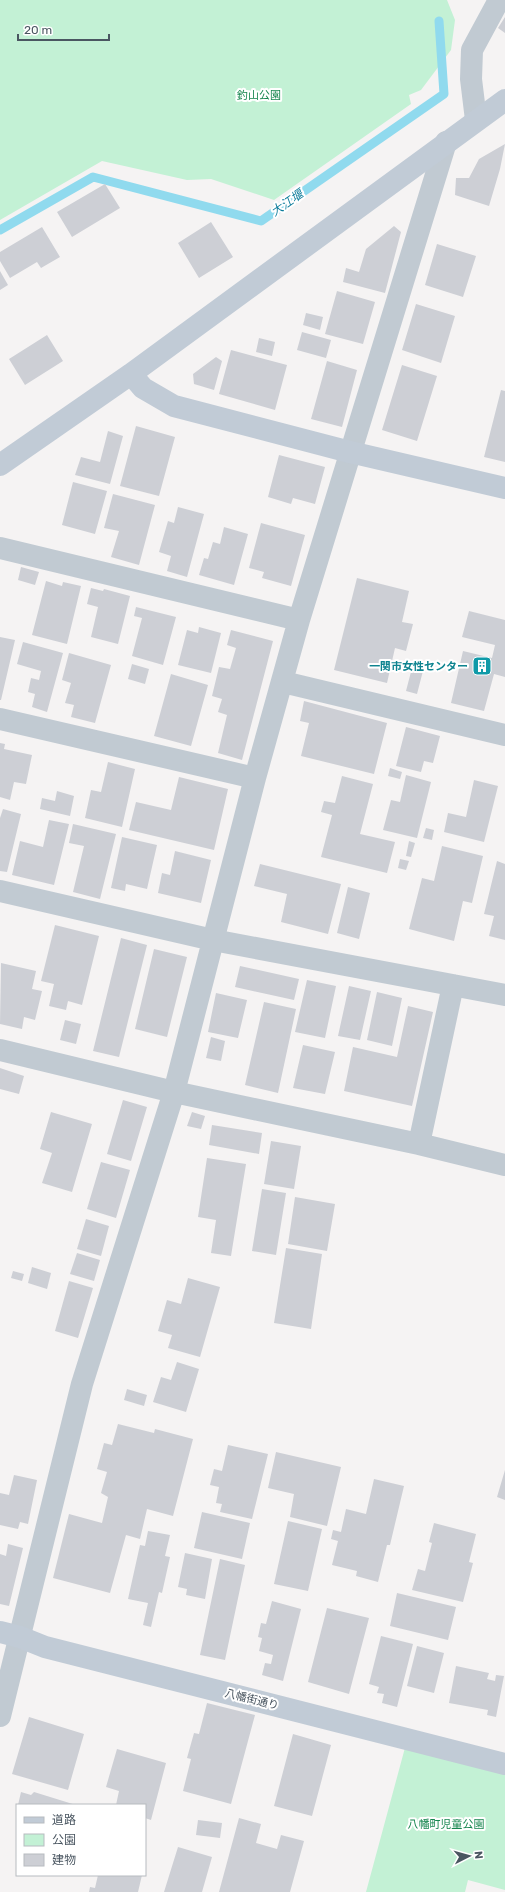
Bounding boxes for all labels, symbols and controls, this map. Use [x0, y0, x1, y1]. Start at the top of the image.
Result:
scale bar [18, 16, 109, 42]
text: 20 m [24, 23, 52, 37]
park label: 釣山公園 [237, 89, 281, 102]
water label: 大江堰 [268, 186, 307, 219]
building icon: 一関市女性センター [471, 655, 493, 677]
place label: 一関市女性センター [369, 660, 468, 673]
street label: 八幡街通り [224, 1687, 280, 1712]
legend [16, 1804, 146, 1876]
text: 道路 [52, 1813, 76, 1827]
park label: 八幡町児童公園 [408, 1818, 485, 1831]
text: 公園 [52, 1833, 76, 1847]
north arrow [449, 1836, 489, 1876]
text: N [472, 1850, 485, 1860]
text: 建物 [52, 1853, 76, 1867]

